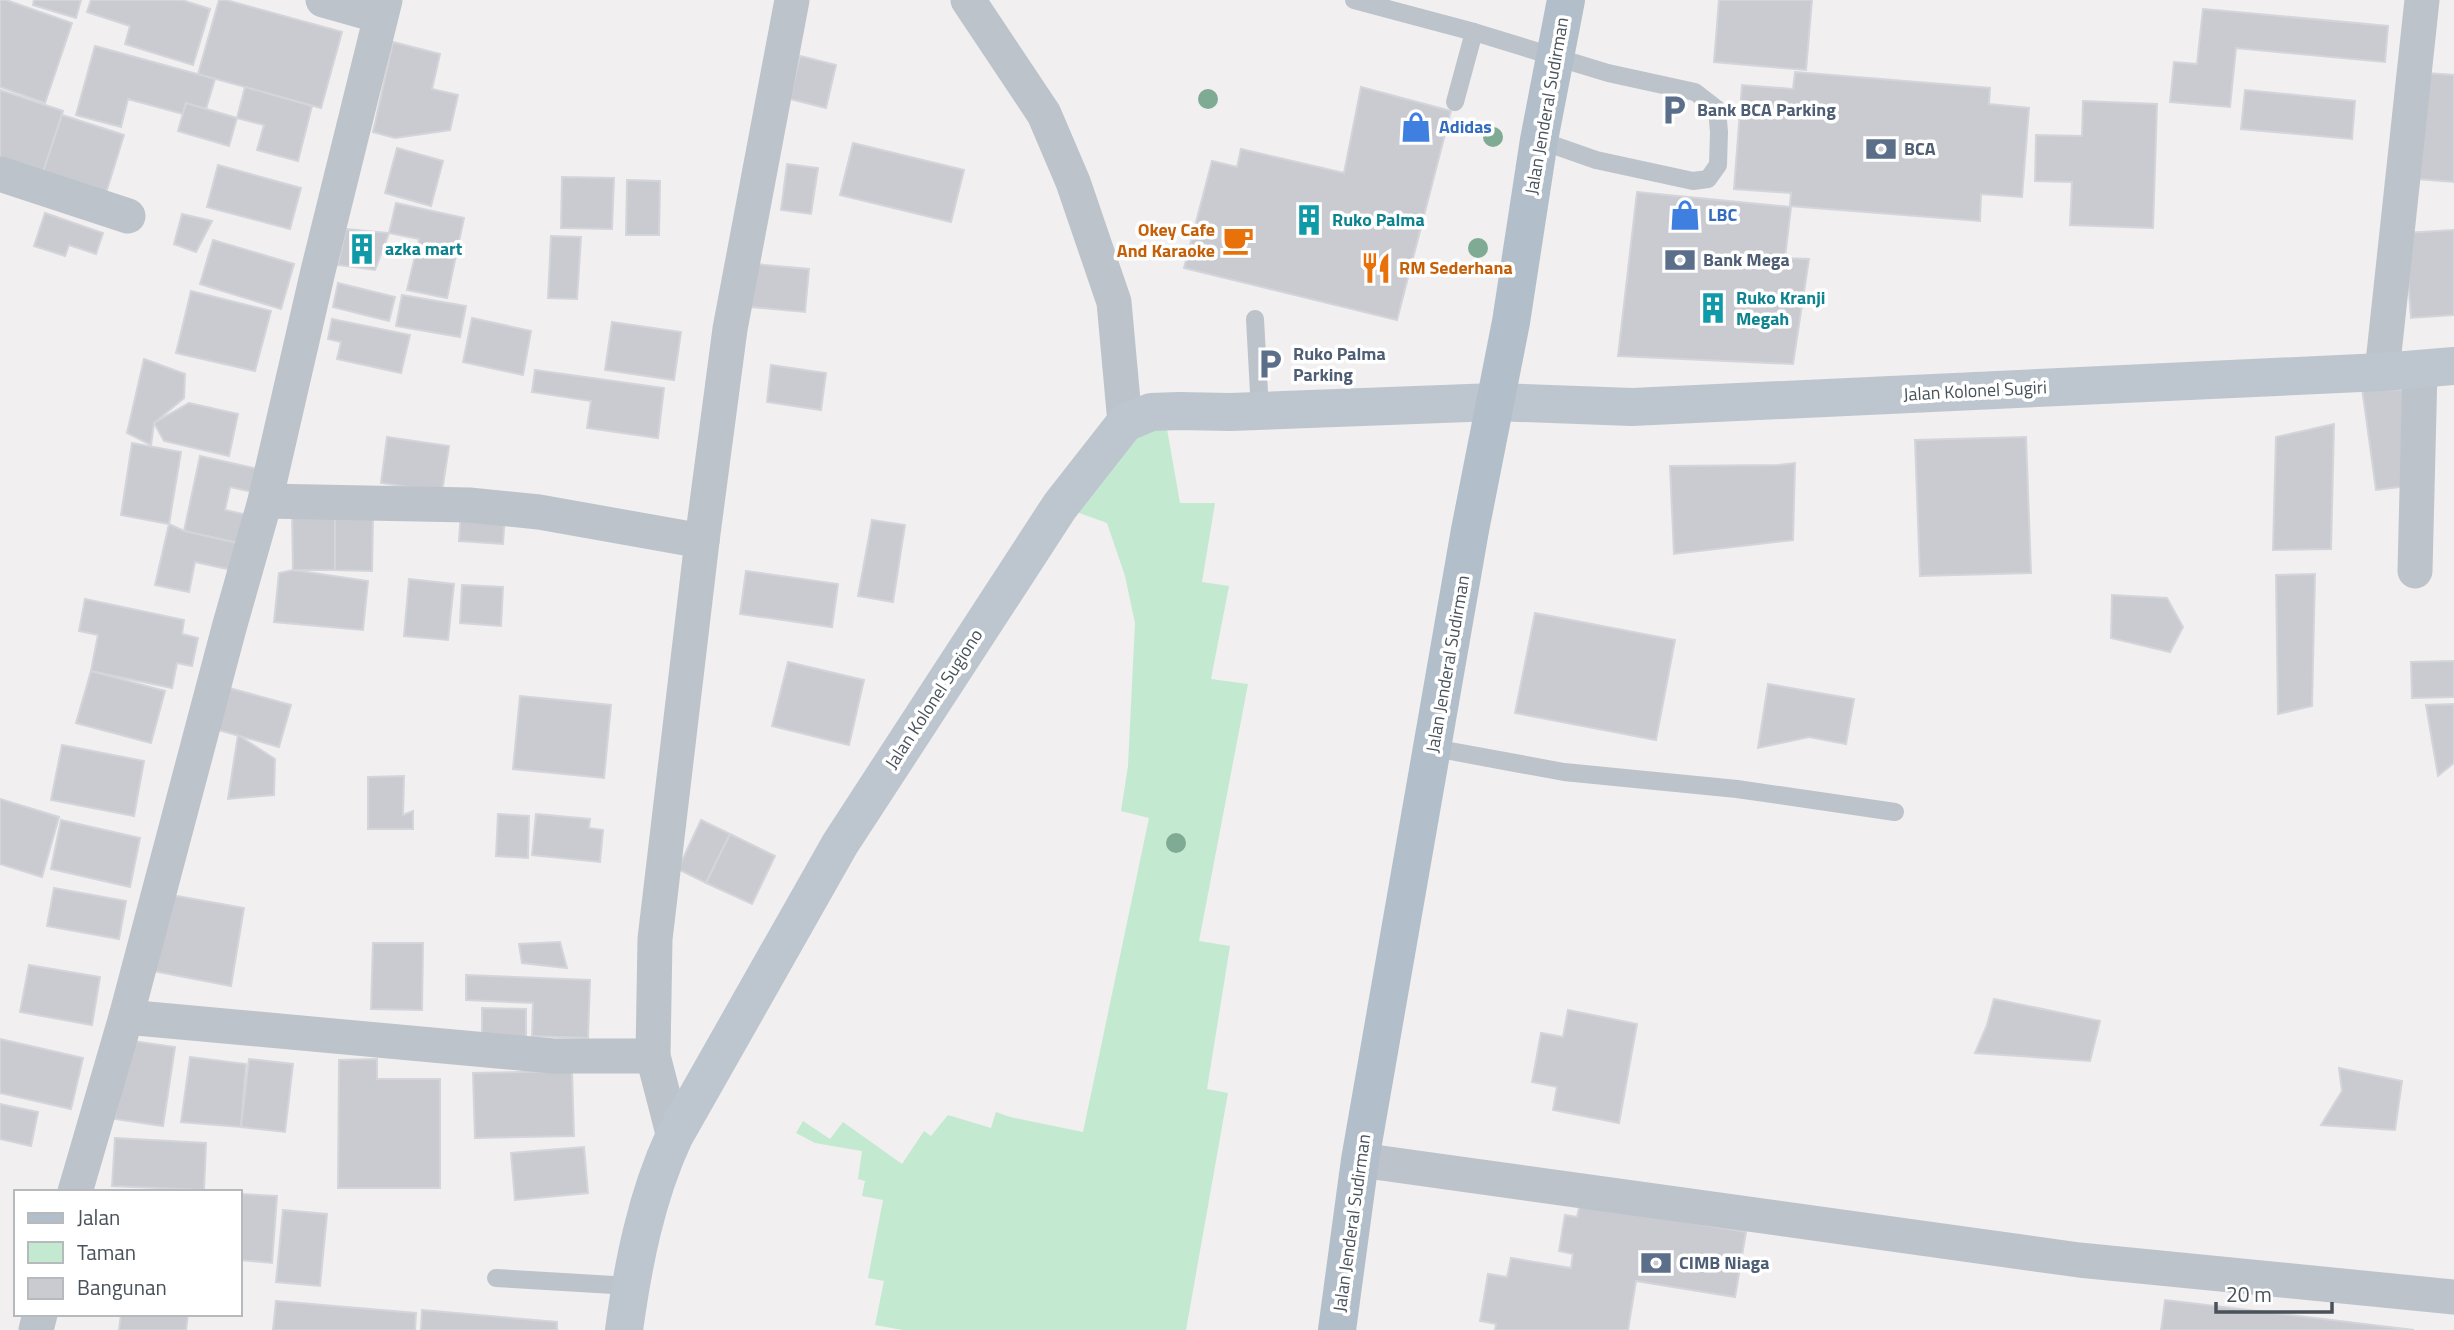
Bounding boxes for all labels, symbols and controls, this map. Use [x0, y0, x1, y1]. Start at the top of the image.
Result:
street label: Jalan Jenderal Sudirman [1518, 15, 1575, 197]
parking icon: Bank BCA Parking [1657, 93, 1691, 127]
place label: Bank BCA Parking [1697, 96, 1836, 123]
shop icon: Adidas [1399, 110, 1433, 144]
place label: Adidas [1439, 113, 1492, 140]
bank icon: BCA [1864, 132, 1898, 166]
place label: BCA [1904, 135, 1936, 162]
shop icon: LBC [1668, 198, 1702, 232]
place label: LBC [1708, 201, 1737, 228]
building icon: Ruko Palma [1292, 203, 1326, 237]
place label: Ruko Palma [1332, 206, 1425, 233]
place label: Okey Cafe And Karaoke [1117, 216, 1215, 264]
cafe icon: Okey Cafe And Karaoke [1221, 223, 1255, 257]
building icon: azka mart [345, 232, 379, 266]
place label: azka mart [385, 235, 463, 262]
bank icon: Bank Mega [1663, 243, 1697, 277]
place label: Bank Mega [1703, 246, 1790, 273]
restaurant icon: RM Sederhana [1359, 251, 1393, 285]
place label: RM Sederhana [1399, 254, 1513, 281]
place label: Ruko Kranji Megah [1736, 284, 1825, 332]
building icon: Ruko Kranji Megah [1696, 291, 1730, 325]
place label: Ruko Palma Parking [1293, 340, 1386, 388]
parking icon: Ruko Palma Parking [1253, 347, 1287, 381]
street label: Jalan Kolonel Sugiri [1903, 373, 2047, 408]
street label: Jalan Jenderal Sudirman [1419, 573, 1476, 755]
street label: Jalan Kolonel Sugiono [878, 623, 989, 774]
street label: Jalan Jenderal Sudirman [1326, 1132, 1377, 1314]
legend [14, 1190, 242, 1316]
text: Jalan [77, 1201, 120, 1233]
text: Taman [77, 1236, 136, 1268]
bank icon: CIMB Niaga [1639, 1246, 1673, 1280]
place label: CIMB Niaga [1679, 1249, 1769, 1276]
scale bar [2216, 1270, 2332, 1314]
text: Bangunan [77, 1271, 167, 1303]
text: 20 m [2226, 1278, 2272, 1310]

